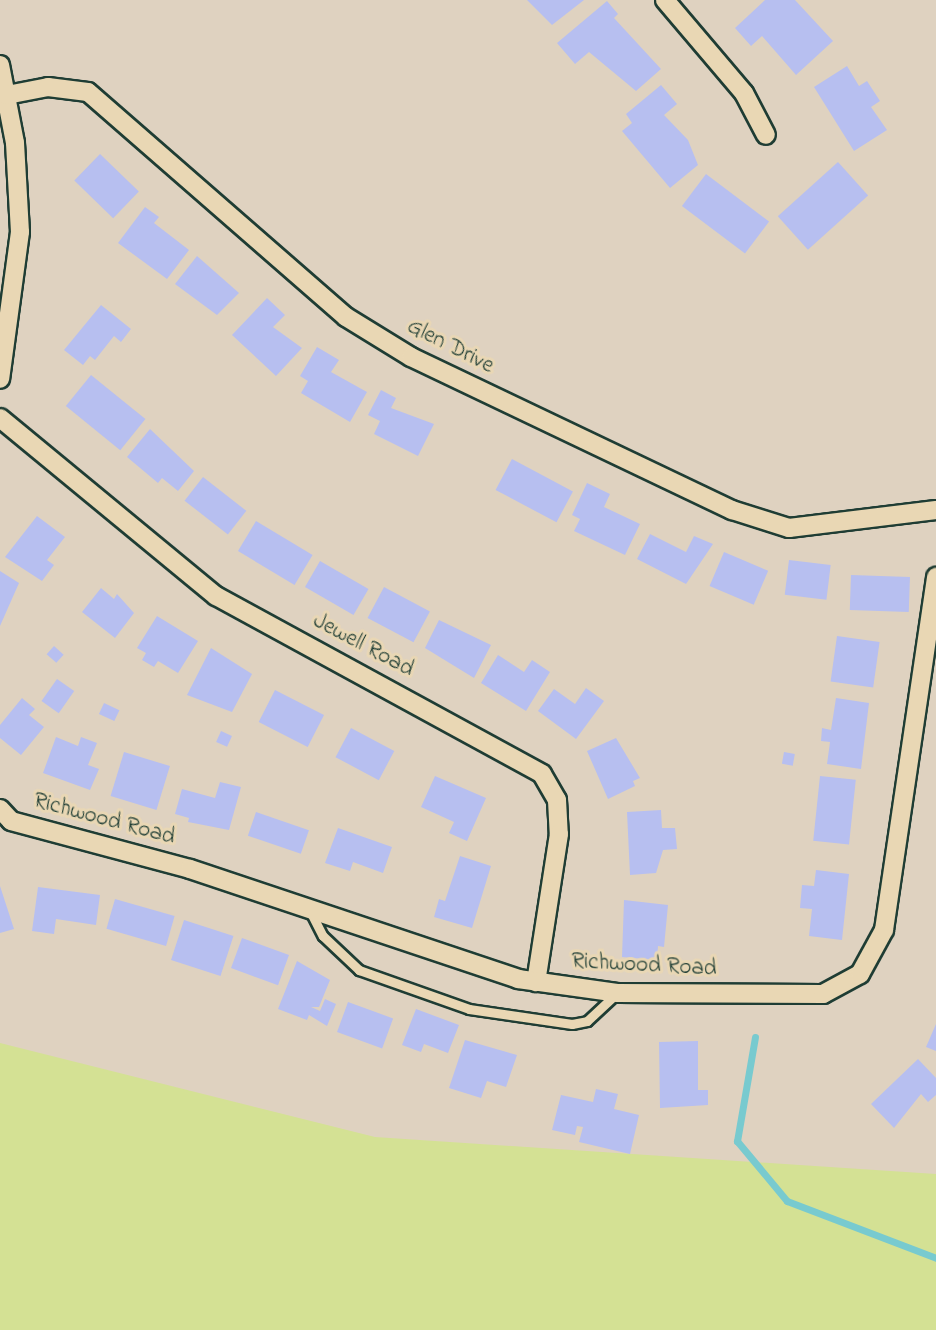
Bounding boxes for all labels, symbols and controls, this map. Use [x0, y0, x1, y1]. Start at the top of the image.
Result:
street label: Glen Drive [402, 313, 498, 381]
street label: Jewell Road [308, 608, 418, 684]
street label: Richwood Road [30, 788, 178, 852]
street label: Richwood Road [571, 948, 717, 984]

